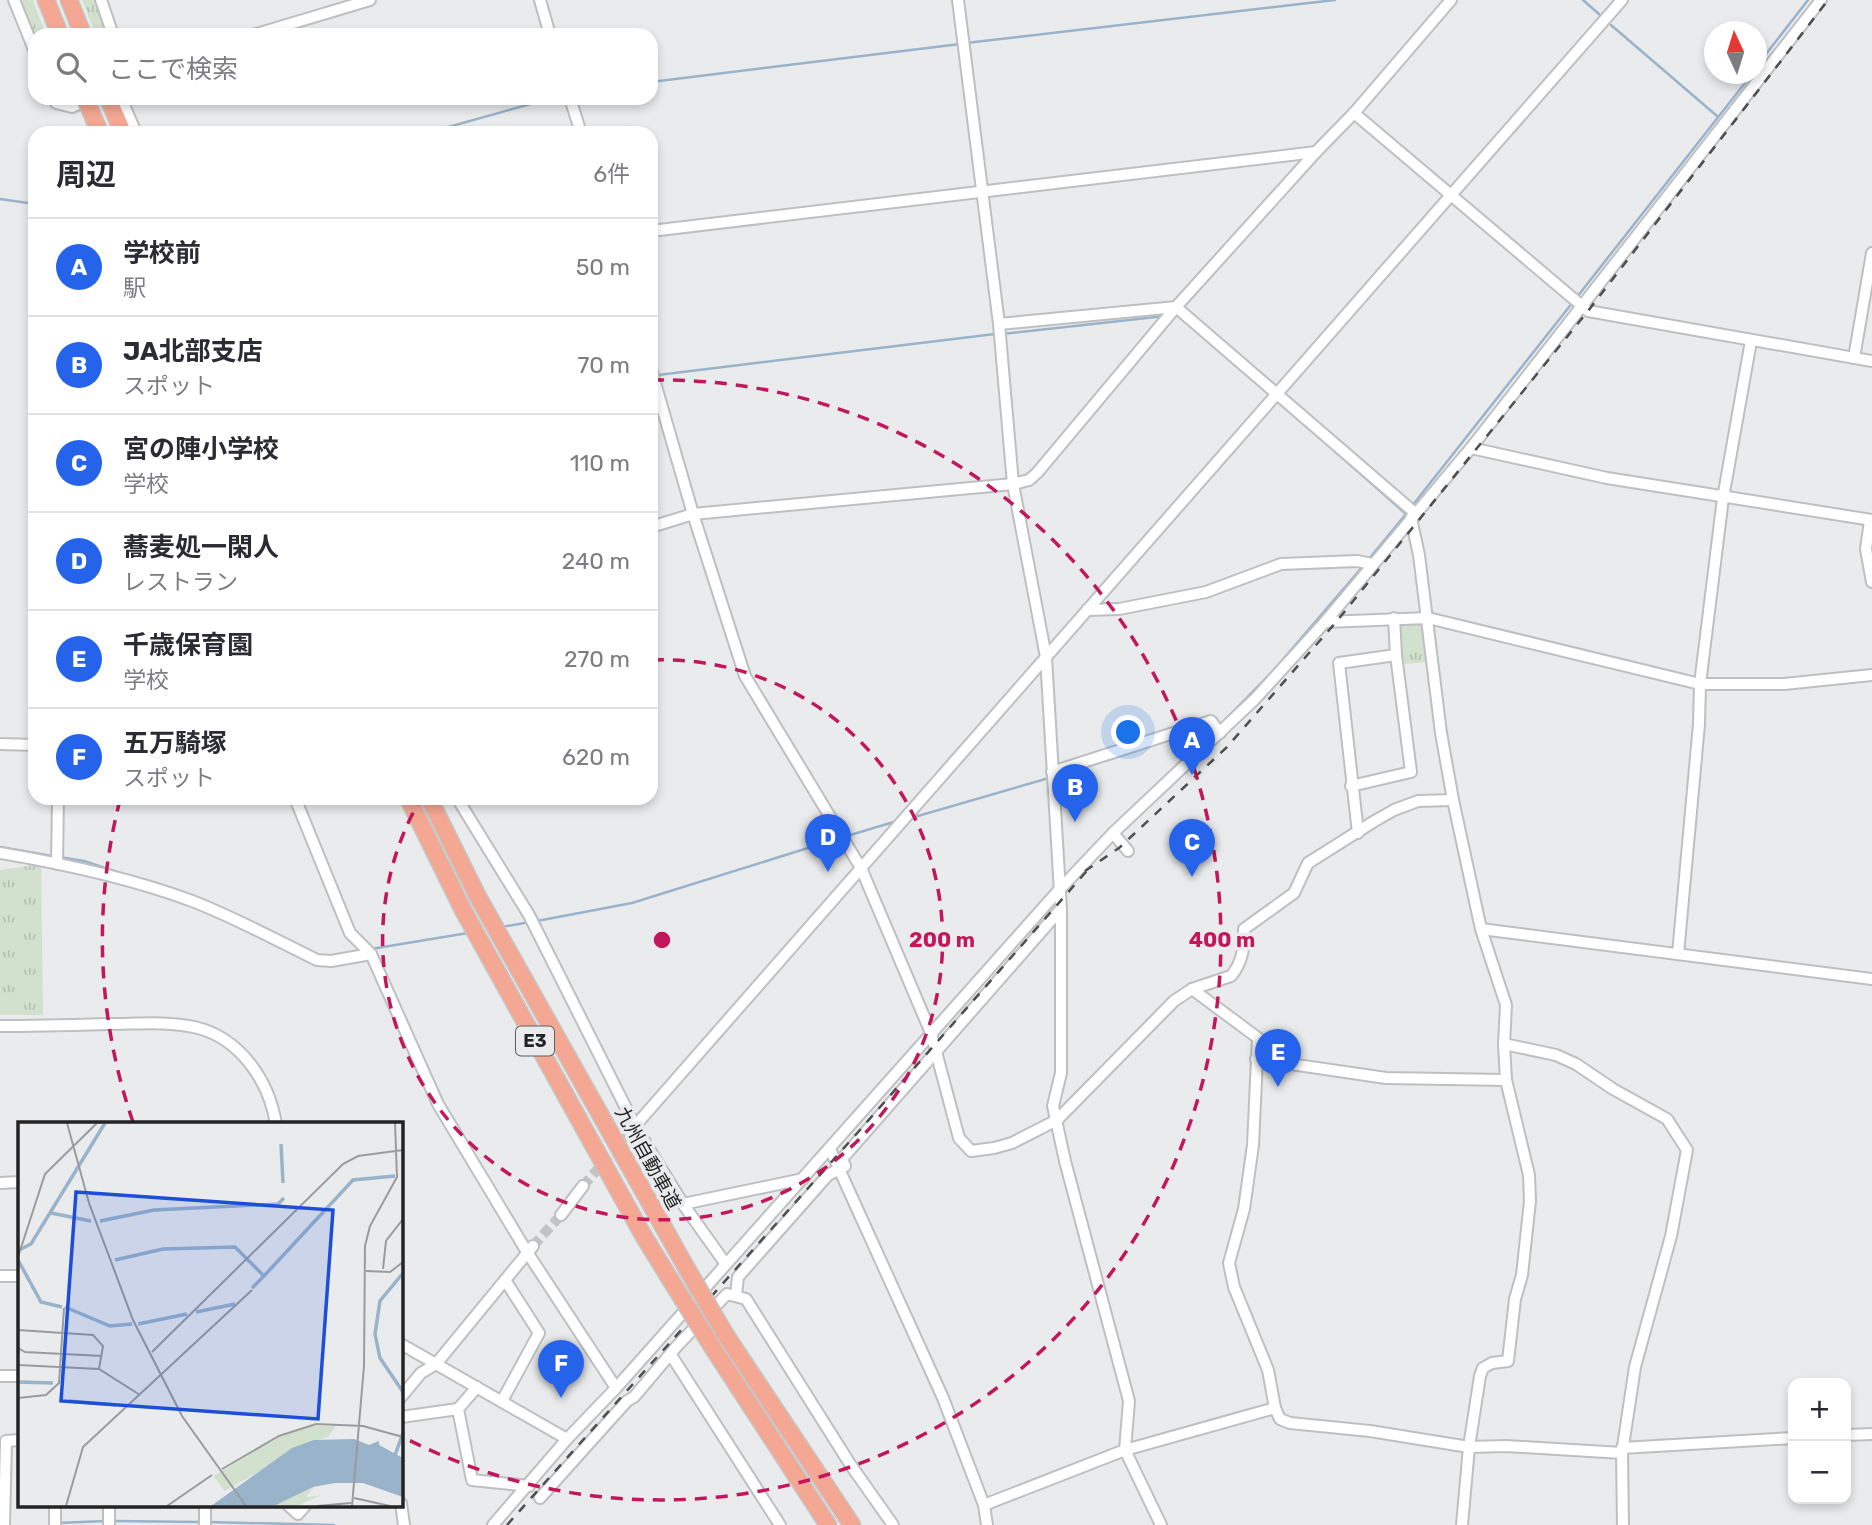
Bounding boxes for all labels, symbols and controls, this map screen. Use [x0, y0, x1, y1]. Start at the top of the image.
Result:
north arrow [1704, 21, 1767, 84]
search box [28, 28, 658, 105]
icon: search [52, 48, 90, 86]
text: ここで検索 [108, 54, 238, 85]
text: 周辺 [56, 157, 116, 193]
text: 6件 [593, 160, 630, 188]
text: 学校前 [123, 238, 201, 269]
text: A [71, 253, 87, 281]
text: 50 m [576, 253, 630, 281]
text: 駅 [123, 274, 146, 302]
text: JA北部支店 [123, 336, 263, 367]
text: B [71, 351, 87, 379]
text: 70 m [578, 351, 630, 379]
text: スポット [123, 372, 215, 400]
text: 宮の陣小学校 [123, 434, 279, 465]
text: C [71, 449, 87, 477]
text: 110 m [570, 449, 630, 477]
text: 学校 [123, 470, 169, 498]
text: 蕎麦処一閑人 [123, 532, 279, 563]
text: D [71, 547, 87, 575]
text: 240 m [562, 547, 630, 575]
text: レストラン [123, 568, 238, 596]
text: 千歳保育園 [123, 630, 253, 661]
text: E [72, 645, 86, 673]
text: 270 m [564, 645, 630, 673]
text: 学校 [123, 666, 169, 694]
your location [1111, 715, 1145, 749]
pin: A [1169, 717, 1215, 775]
text: 五万騎塚 [123, 728, 227, 759]
text: F [72, 743, 86, 771]
text: 620 m [562, 743, 630, 771]
text: スポット [123, 764, 215, 792]
pin: B [1052, 764, 1098, 822]
pin: D [805, 814, 851, 872]
pin: C [1169, 819, 1215, 877]
text: 200 m [909, 927, 975, 952]
text: 400 m [1189, 927, 1255, 952]
centre of rings [650, 928, 674, 952]
road number: E3 [516, 1026, 554, 1056]
pin: E [1255, 1029, 1301, 1087]
street label: 九州自動車道 [610, 1103, 686, 1213]
inset map [18, 1122, 402, 1508]
pin: F [538, 1340, 584, 1398]
map controls [1788, 1378, 1851, 1504]
button: + [1788, 1378, 1851, 1441]
button: − [1788, 1441, 1851, 1504]

